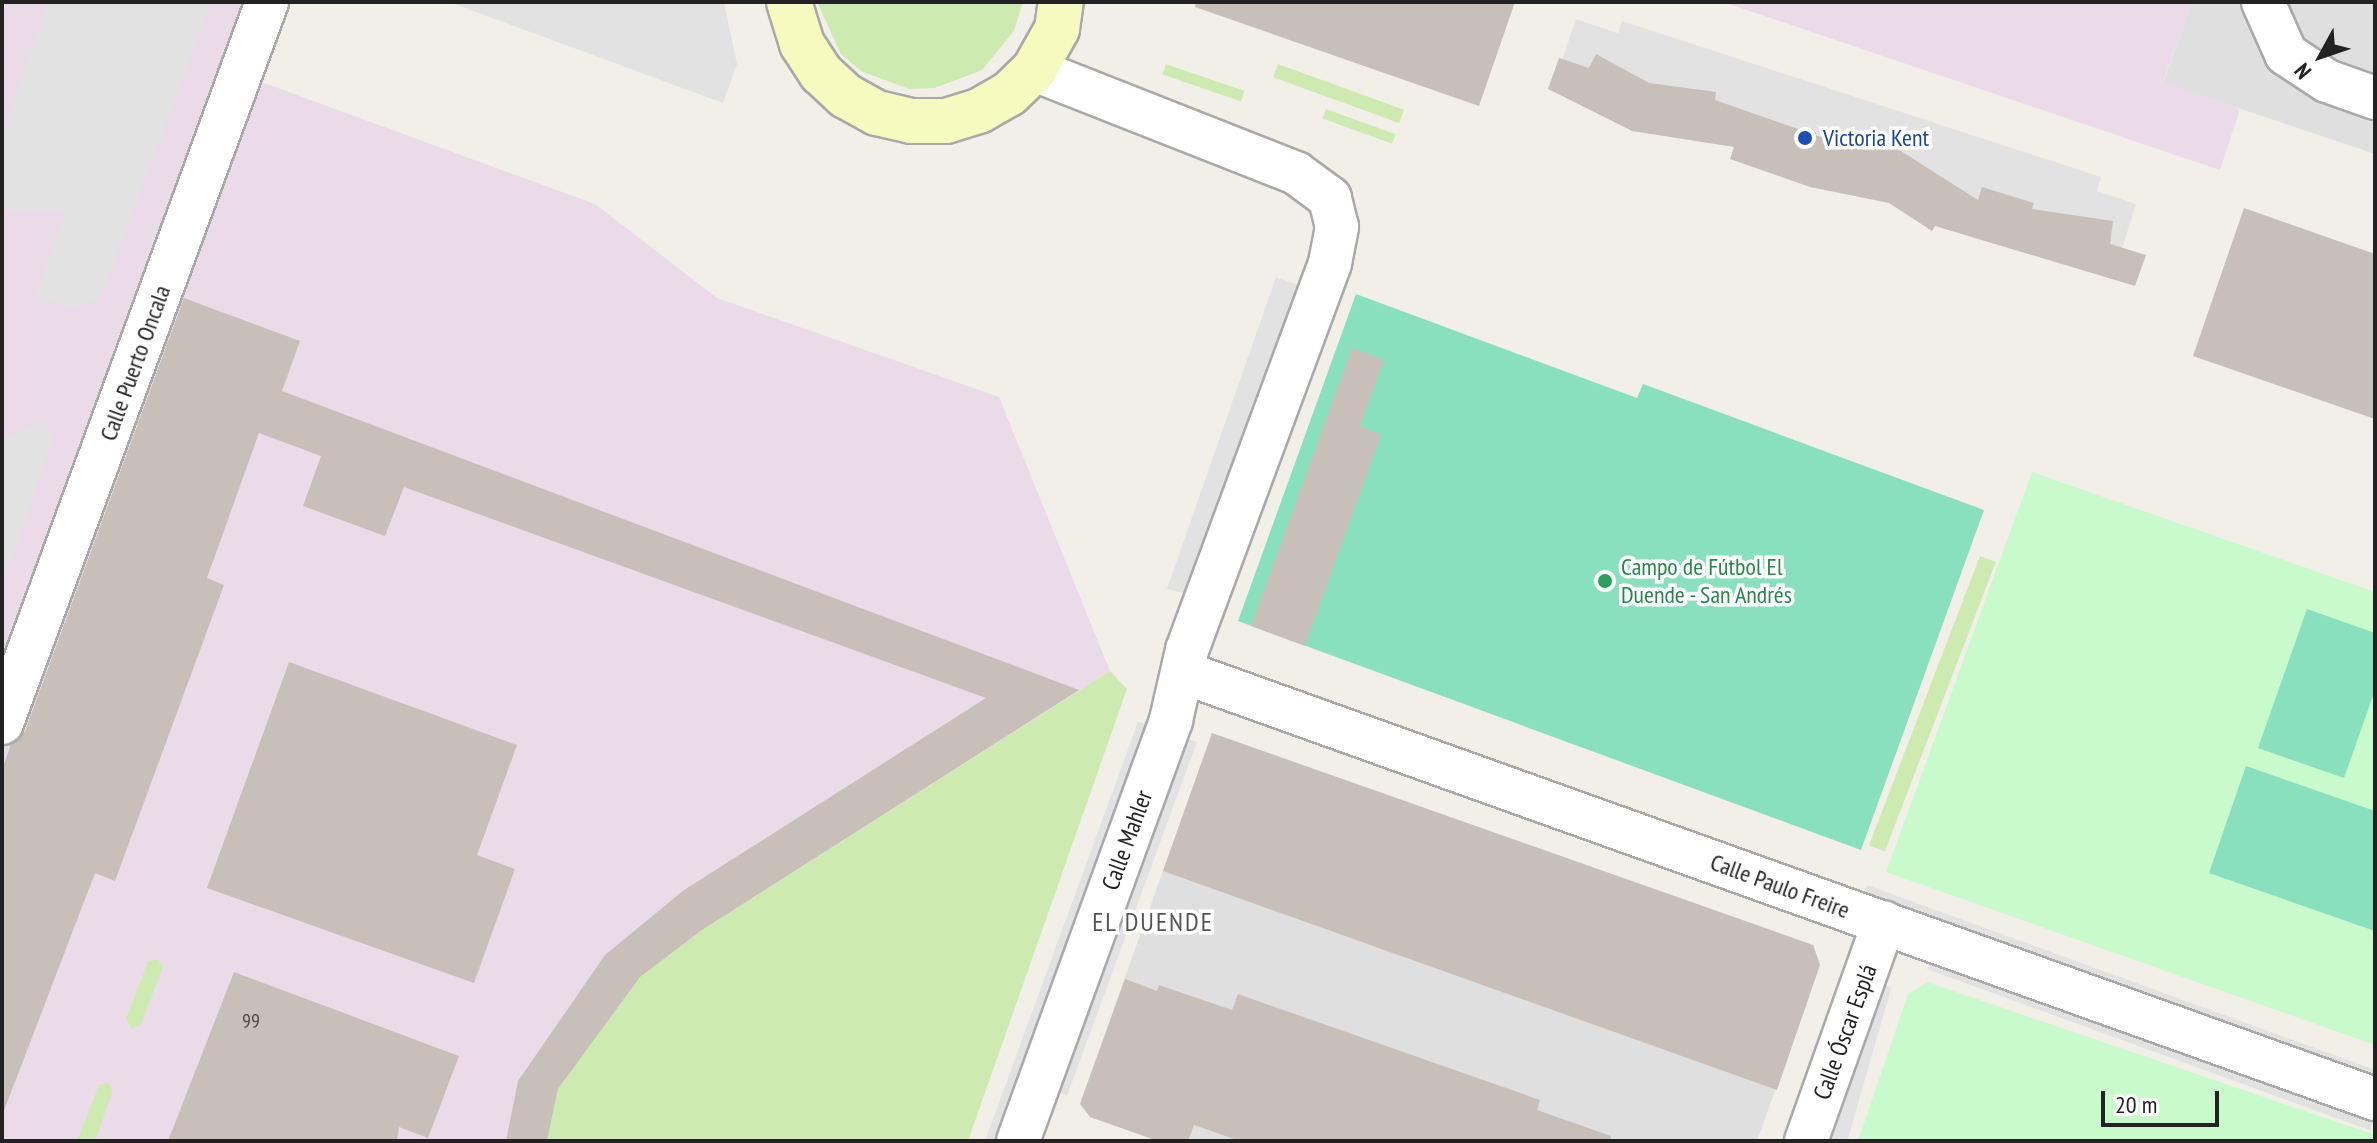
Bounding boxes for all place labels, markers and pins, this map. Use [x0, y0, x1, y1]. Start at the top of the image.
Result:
place label: Victoria Kent [1823, 124, 1929, 152]
marker: Victoria Kent [1794, 127, 1816, 149]
place label: Campo de Fútbol El Duende - San Andrés [1621, 553, 1794, 609]
marker: Campo de Fútbol El Duende - San Andrés [1596, 572, 1614, 590]

